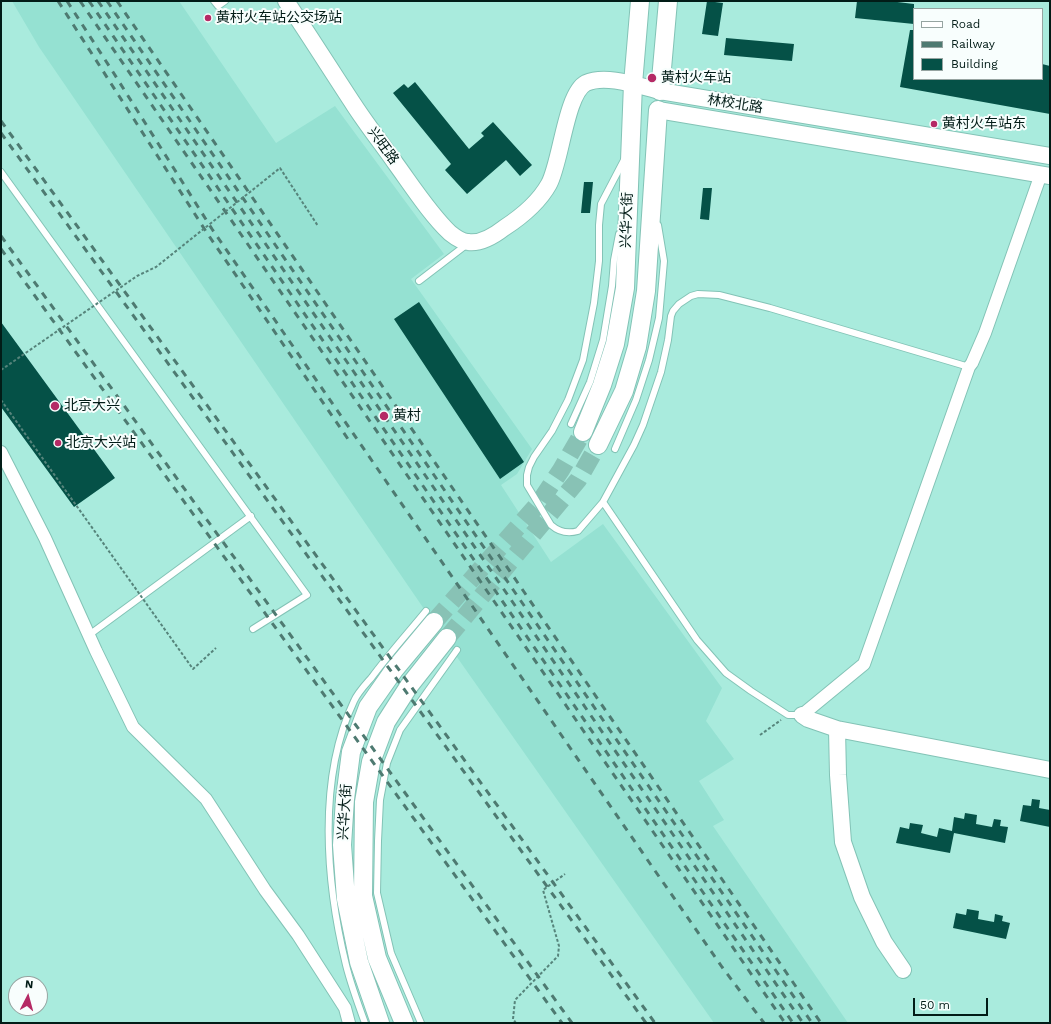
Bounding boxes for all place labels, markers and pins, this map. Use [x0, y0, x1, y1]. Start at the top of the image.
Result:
place label: 黄村火车站公交场站 [216, 10, 342, 26]
marker: 黄村火车站公交场站 [203, 13, 213, 23]
place label: 黄村火车站 [661, 70, 731, 86]
marker: 黄村火车站 [646, 72, 658, 84]
place label: 黄村火车站东 [942, 116, 1026, 132]
marker: 黄村火车站东 [929, 119, 939, 129]
place label: 北京大兴 [64, 398, 120, 414]
marker: 北京大兴 [49, 400, 61, 412]
place label: 黄村 [393, 408, 421, 424]
marker: 黄村 [378, 410, 390, 422]
place label: 北京大兴站 [66, 435, 136, 451]
marker: 北京大兴站 [53, 438, 63, 448]

